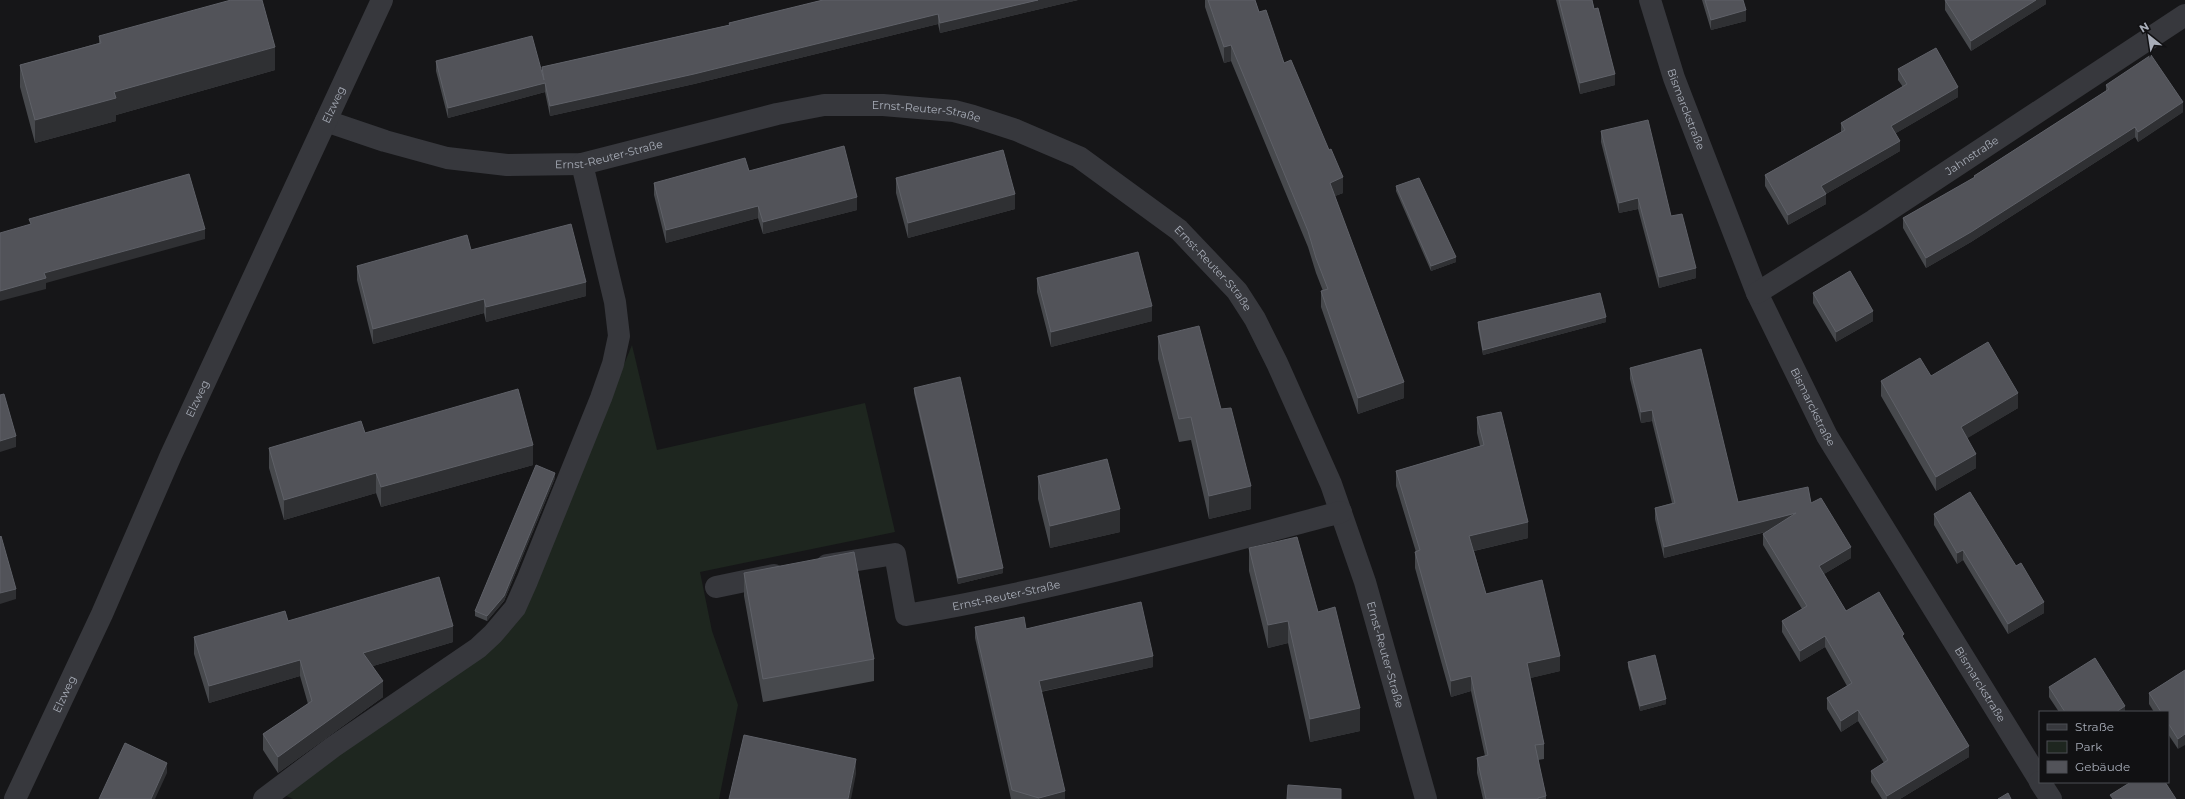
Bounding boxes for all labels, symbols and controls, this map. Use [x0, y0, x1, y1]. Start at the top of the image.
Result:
north arrow [2129, 16, 2169, 56]
text: N [2137, 19, 2151, 36]
street label: Bismarckstraße [1664, 67, 1708, 152]
street label: Elzweg [319, 84, 348, 125]
street label: Ernst-Reuter-Straße [872, 98, 983, 125]
street label: Jahnstraße [1942, 133, 2001, 179]
street label: Ernst-Reuter-Straße [555, 137, 664, 171]
street label: Ernst-Reuter-Straße [1171, 223, 1255, 314]
street label: Bismarckstraße [1788, 365, 1839, 449]
street label: Elzweg [183, 378, 212, 419]
street label: Ernst-Reuter-Straße [951, 577, 1062, 613]
street label: Ernst-Reuter-Straße [1364, 600, 1407, 710]
street label: Bismarckstraße [1952, 644, 2009, 725]
street label: Elzweg [50, 673, 79, 715]
legend [2039, 711, 2169, 783]
text: Straße [2075, 719, 2114, 734]
text: Park [2075, 739, 2103, 754]
text: Gebäude [2075, 759, 2130, 774]

